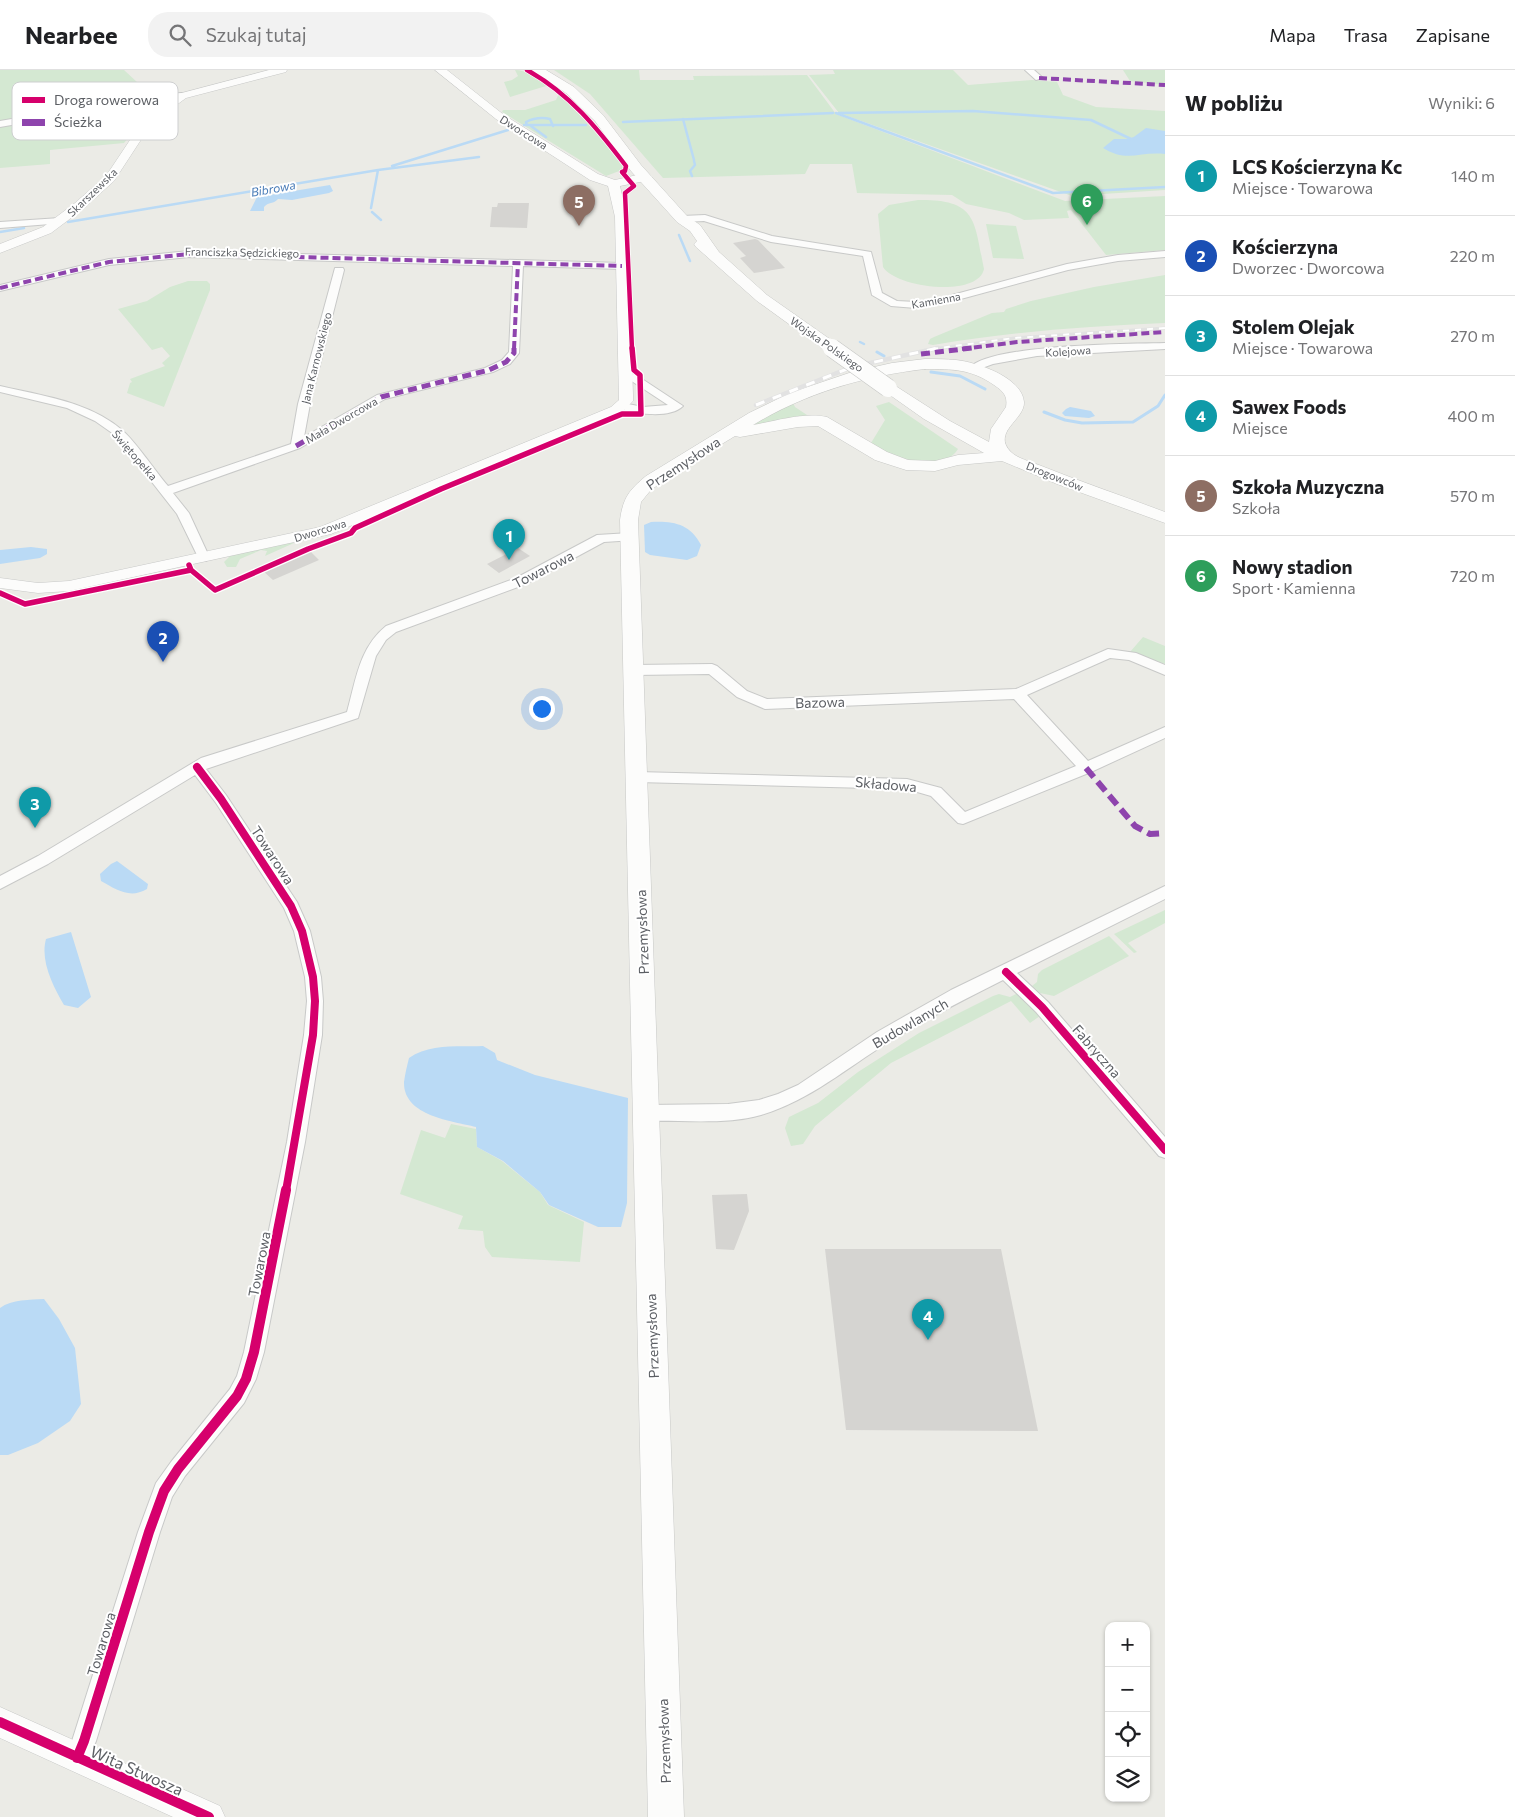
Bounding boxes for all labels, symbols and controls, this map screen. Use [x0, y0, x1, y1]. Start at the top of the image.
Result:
search box [148, 12, 498, 57]
text: Nearbee [25, 20, 118, 49]
icon: search [166, 21, 194, 49]
text: Szukaj tutaj [206, 23, 307, 46]
text: Mapa [1269, 24, 1316, 46]
text: Trasa [1344, 24, 1388, 46]
text: Zapisane [1416, 24, 1490, 46]
legend [12, 82, 178, 140]
text: W pobliżu [1185, 90, 1283, 115]
text: Droga rowerowa [54, 91, 159, 108]
text: Wyniki: 6 [1428, 93, 1495, 112]
street label: Dworcowa [498, 112, 550, 152]
text: Ścieżka [54, 113, 102, 130]
text: LCS Kościerzyna Kc [1232, 155, 1402, 178]
street label: Skarszewska [64, 165, 120, 219]
text: 1 [1197, 166, 1205, 185]
text: 140 m [1451, 166, 1495, 185]
water label: Bibrowa [250, 177, 296, 199]
text: Miejsce · Towarowa [1232, 178, 1373, 197]
pin: 6 [1071, 184, 1103, 225]
pin: 5 [563, 185, 595, 226]
text: Kościerzyna [1232, 235, 1338, 258]
street label: Franciszka Sędzickiego [185, 245, 300, 260]
text: 2 [1196, 246, 1206, 265]
text: 220 m [1450, 246, 1495, 265]
text: Dworzec · Dworcowa [1232, 258, 1385, 277]
street label: Kamienna [910, 289, 962, 311]
street label: Jana Karnowskiego [298, 310, 335, 405]
street label: Wojska Polskiego [788, 314, 867, 374]
text: Stolem Olejak [1232, 315, 1355, 338]
text: 3 [1196, 326, 1206, 345]
text: 270 m [1450, 326, 1495, 345]
text: Miejsce · Towarowa [1232, 338, 1373, 357]
street label: Kolejowa [1045, 343, 1091, 359]
street label: Mała Dworcowa [303, 394, 379, 446]
text: Sawex Foods [1232, 395, 1346, 418]
text: 4 [1196, 406, 1206, 425]
text: 400 m [1447, 406, 1495, 425]
text: Miejsce [1232, 418, 1288, 437]
street label: Świętopełka [110, 427, 161, 483]
street label: Przemysłowa [643, 433, 723, 493]
street label: Drogowców [1025, 459, 1086, 493]
text: Szkoła Muzyczna [1232, 475, 1384, 498]
text: 5 [1196, 486, 1206, 505]
text: 570 m [1450, 486, 1495, 505]
text: Szkoła [1232, 498, 1280, 517]
street label: Dworcowa [292, 516, 348, 544]
pin: 1 [493, 519, 525, 560]
street label: Towarowa [510, 546, 576, 592]
text: Nowy stadion [1232, 555, 1353, 578]
text: 6 [1196, 566, 1206, 585]
text: 720 m [1450, 566, 1495, 585]
text: Sport · Kamienna [1232, 578, 1356, 597]
pin: 2 [147, 621, 179, 662]
street label: Bazowa [795, 693, 845, 711]
your location [529, 696, 555, 722]
street label: Składowa [854, 773, 918, 795]
pin: 3 [19, 787, 51, 828]
street label: Towarowa [248, 823, 298, 887]
street label: Przemysłowa [632, 889, 652, 975]
street label: Budowlanych [869, 994, 951, 1052]
street label: Fabryczna [1069, 1021, 1125, 1081]
street label: Towarowa [244, 1230, 274, 1298]
street label: Przemysłowa [642, 1293, 662, 1379]
pin: 4 [912, 1299, 944, 1340]
street label: Towarowa [83, 1610, 119, 1678]
map controls [1105, 1622, 1150, 1802]
button: + [1105, 1622, 1150, 1667]
button: − [1105, 1667, 1150, 1712]
street label: Przemysłowa [654, 1698, 674, 1784]
button: locate [1105, 1712, 1150, 1757]
street label: Wita Stwosza [88, 1741, 186, 1799]
button: layers [1105, 1757, 1150, 1802]

